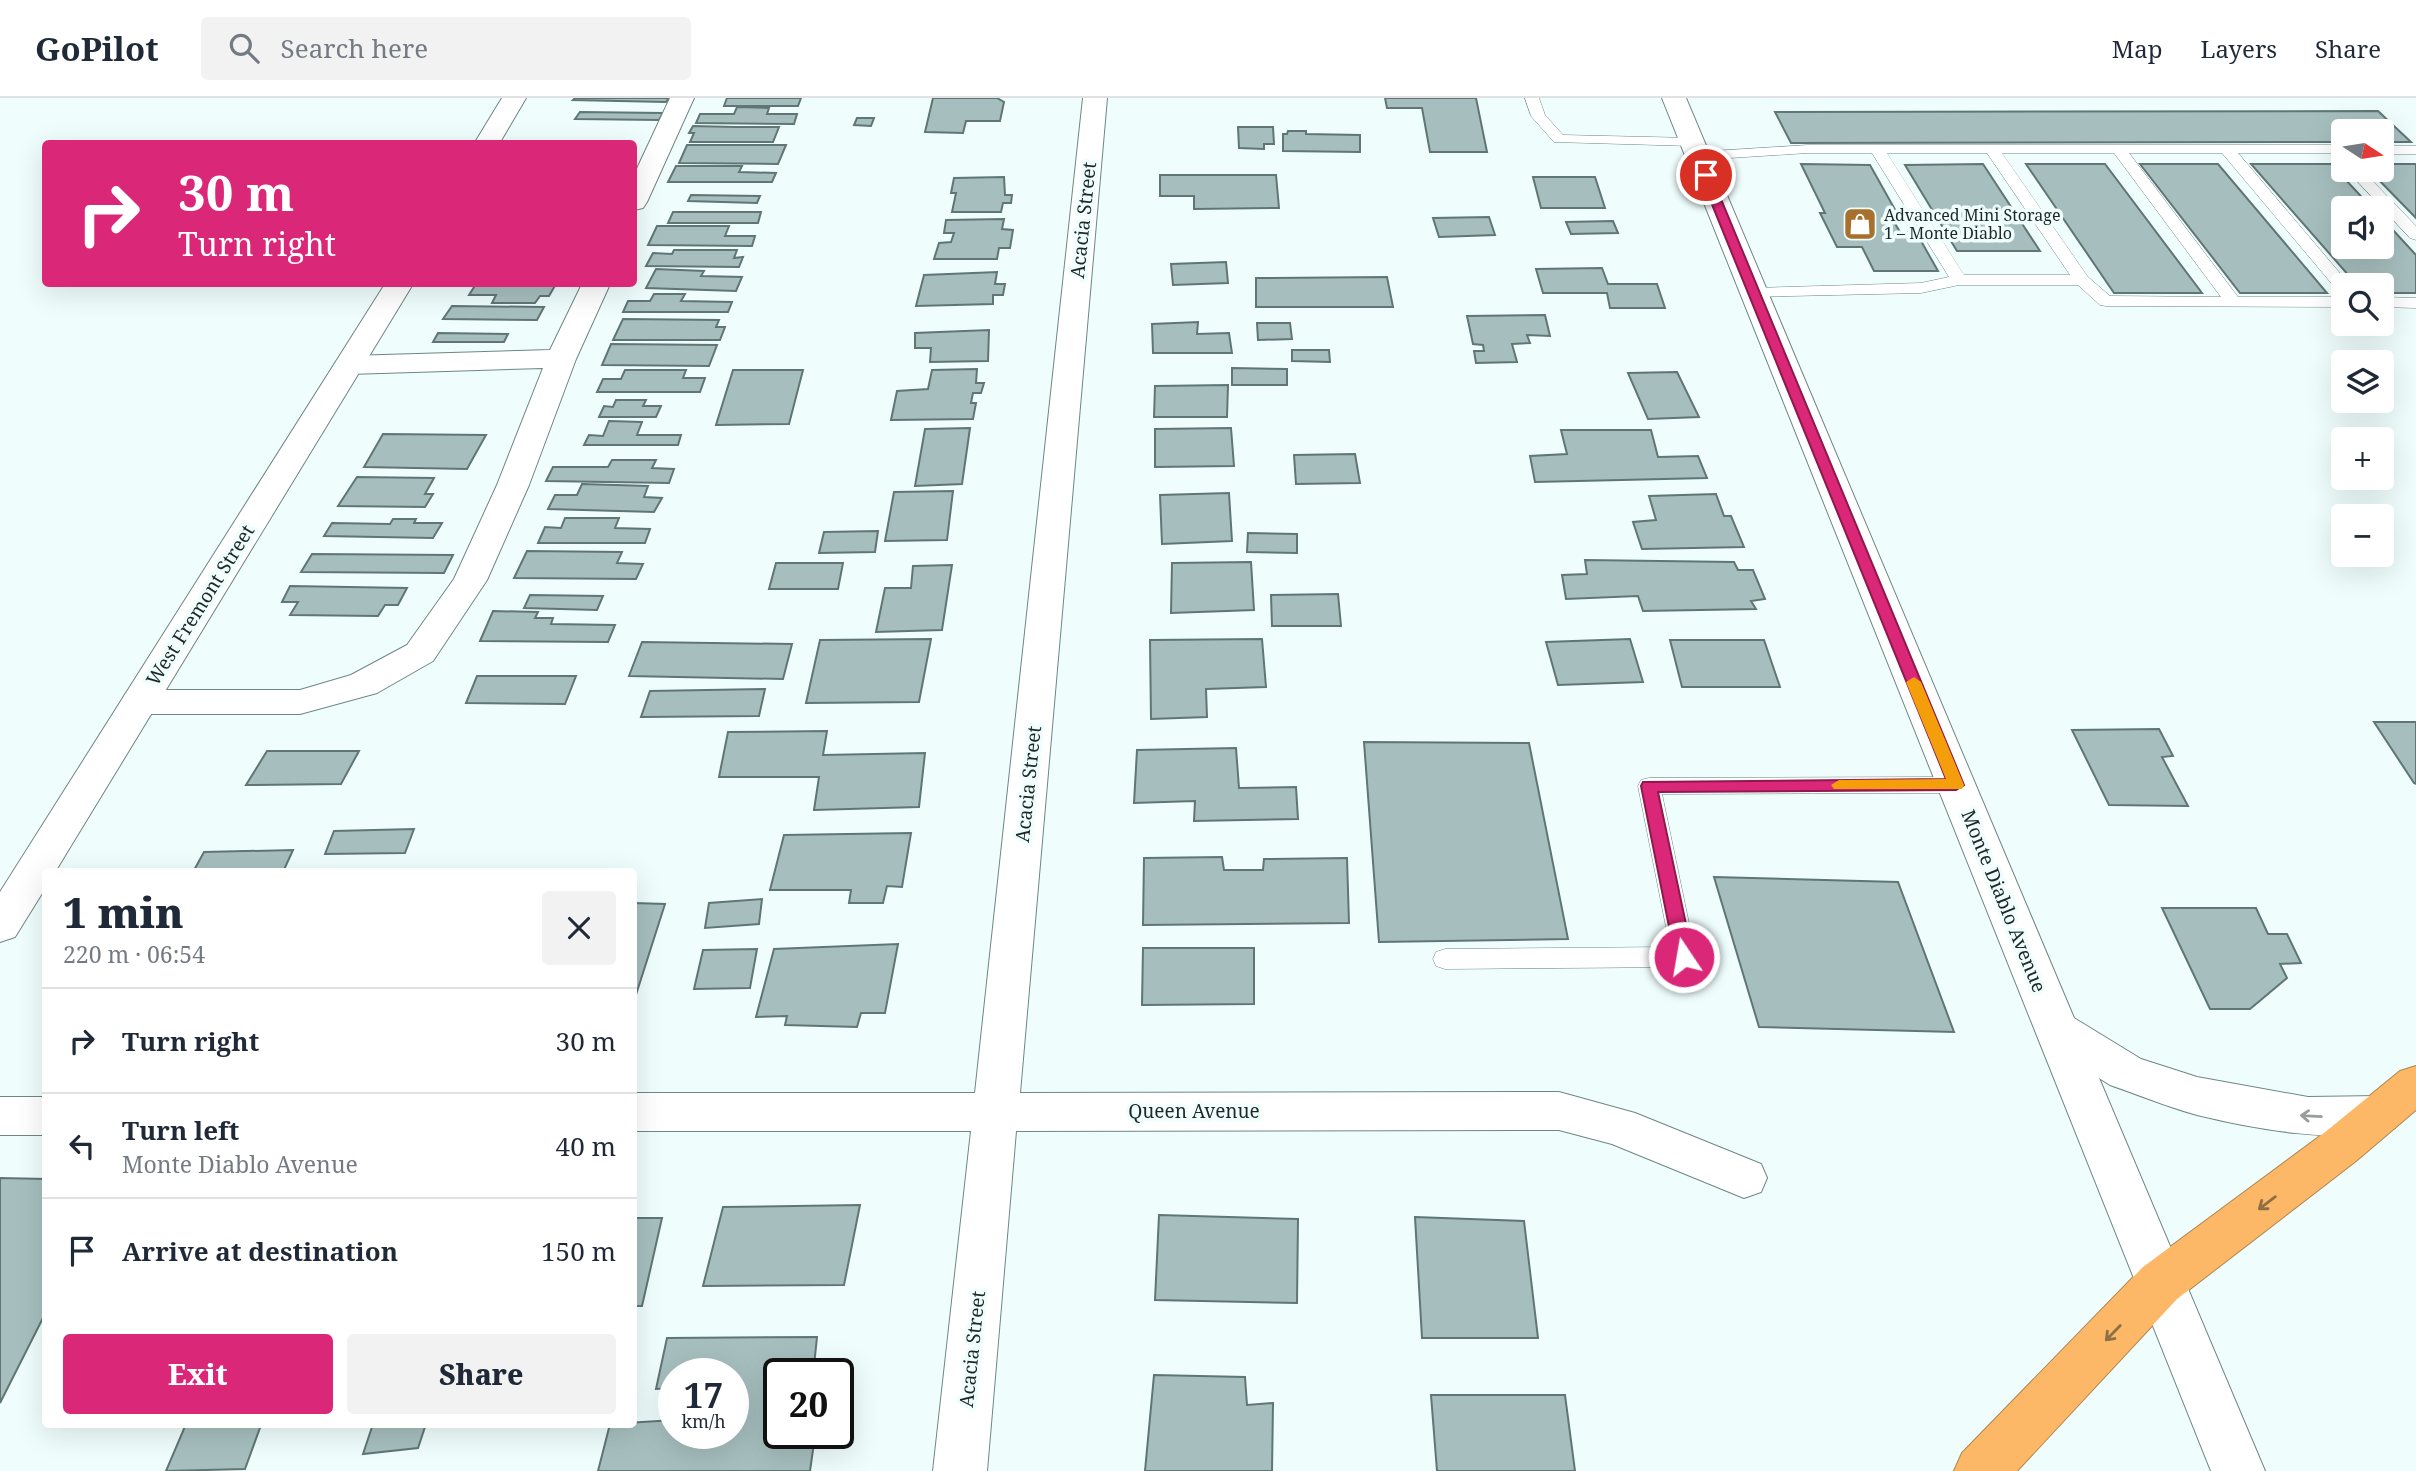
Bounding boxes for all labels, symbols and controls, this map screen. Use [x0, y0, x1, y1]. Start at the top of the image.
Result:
search box [201, 17, 691, 80]
text: GoPilot [35, 26, 159, 71]
icon: search [225, 29, 263, 67]
text: Search here [281, 30, 428, 66]
text: Map [2112, 32, 2163, 65]
text: Layers [2201, 32, 2277, 65]
text: Share [2315, 32, 2381, 65]
north arrow [2331, 119, 2394, 182]
map controls [2331, 119, 2394, 567]
pin [1676, 145, 1736, 205]
icon: arrive [1687, 156, 1725, 194]
text: 30 m [178, 159, 294, 225]
street label: Acacia Street [1064, 160, 1102, 280]
icon: right [63, 168, 154, 259]
button: sound [2331, 196, 2394, 259]
place label: Advanced Mini Storage 1 – Monte Diablo [1884, 204, 2060, 244]
shop icon: Advanced Mini Storage 1 – Monte Diablo [1841, 205, 1879, 243]
text: Turn right [178, 222, 336, 265]
button: search [2331, 273, 2394, 336]
button: layers [2331, 350, 2394, 413]
button: + [2331, 427, 2394, 490]
button: − [2331, 504, 2394, 567]
street label: West Fremont Street [140, 519, 260, 690]
street label: Acacia Street [1009, 724, 1047, 844]
street label: Monte Diablo Avenue [1955, 806, 2053, 996]
text: 1 min [63, 883, 184, 940]
button: close [542, 891, 616, 965]
position arrow [1647, 920, 1721, 994]
text: 220 m · 06:54 [63, 938, 205, 970]
icon: right [63, 1022, 101, 1060]
text: Turn right [122, 1023, 259, 1059]
text: 30 m [556, 1023, 616, 1059]
street label: Queen Avenue [1128, 1098, 1260, 1124]
one-way arrow [2300, 1109, 2323, 1122]
text: Turn left [122, 1112, 239, 1148]
icon: left [63, 1127, 101, 1165]
text: 40 m [556, 1128, 616, 1164]
text: Monte Diablo Avenue [122, 1148, 358, 1180]
one-way arrow [2258, 1195, 2277, 1210]
icon: arrive [63, 1232, 101, 1270]
text: Arrive at destination [122, 1233, 398, 1269]
text: 150 m [541, 1233, 616, 1269]
street label: Acacia Street [953, 1289, 991, 1409]
one-way arrow [2105, 1324, 2122, 1341]
button: Exit [63, 1334, 333, 1414]
button: Share [347, 1334, 616, 1414]
speed limit sign: 20 [763, 1358, 854, 1449]
text: 17 [684, 1371, 723, 1418]
text: km/h [681, 1409, 726, 1433]

